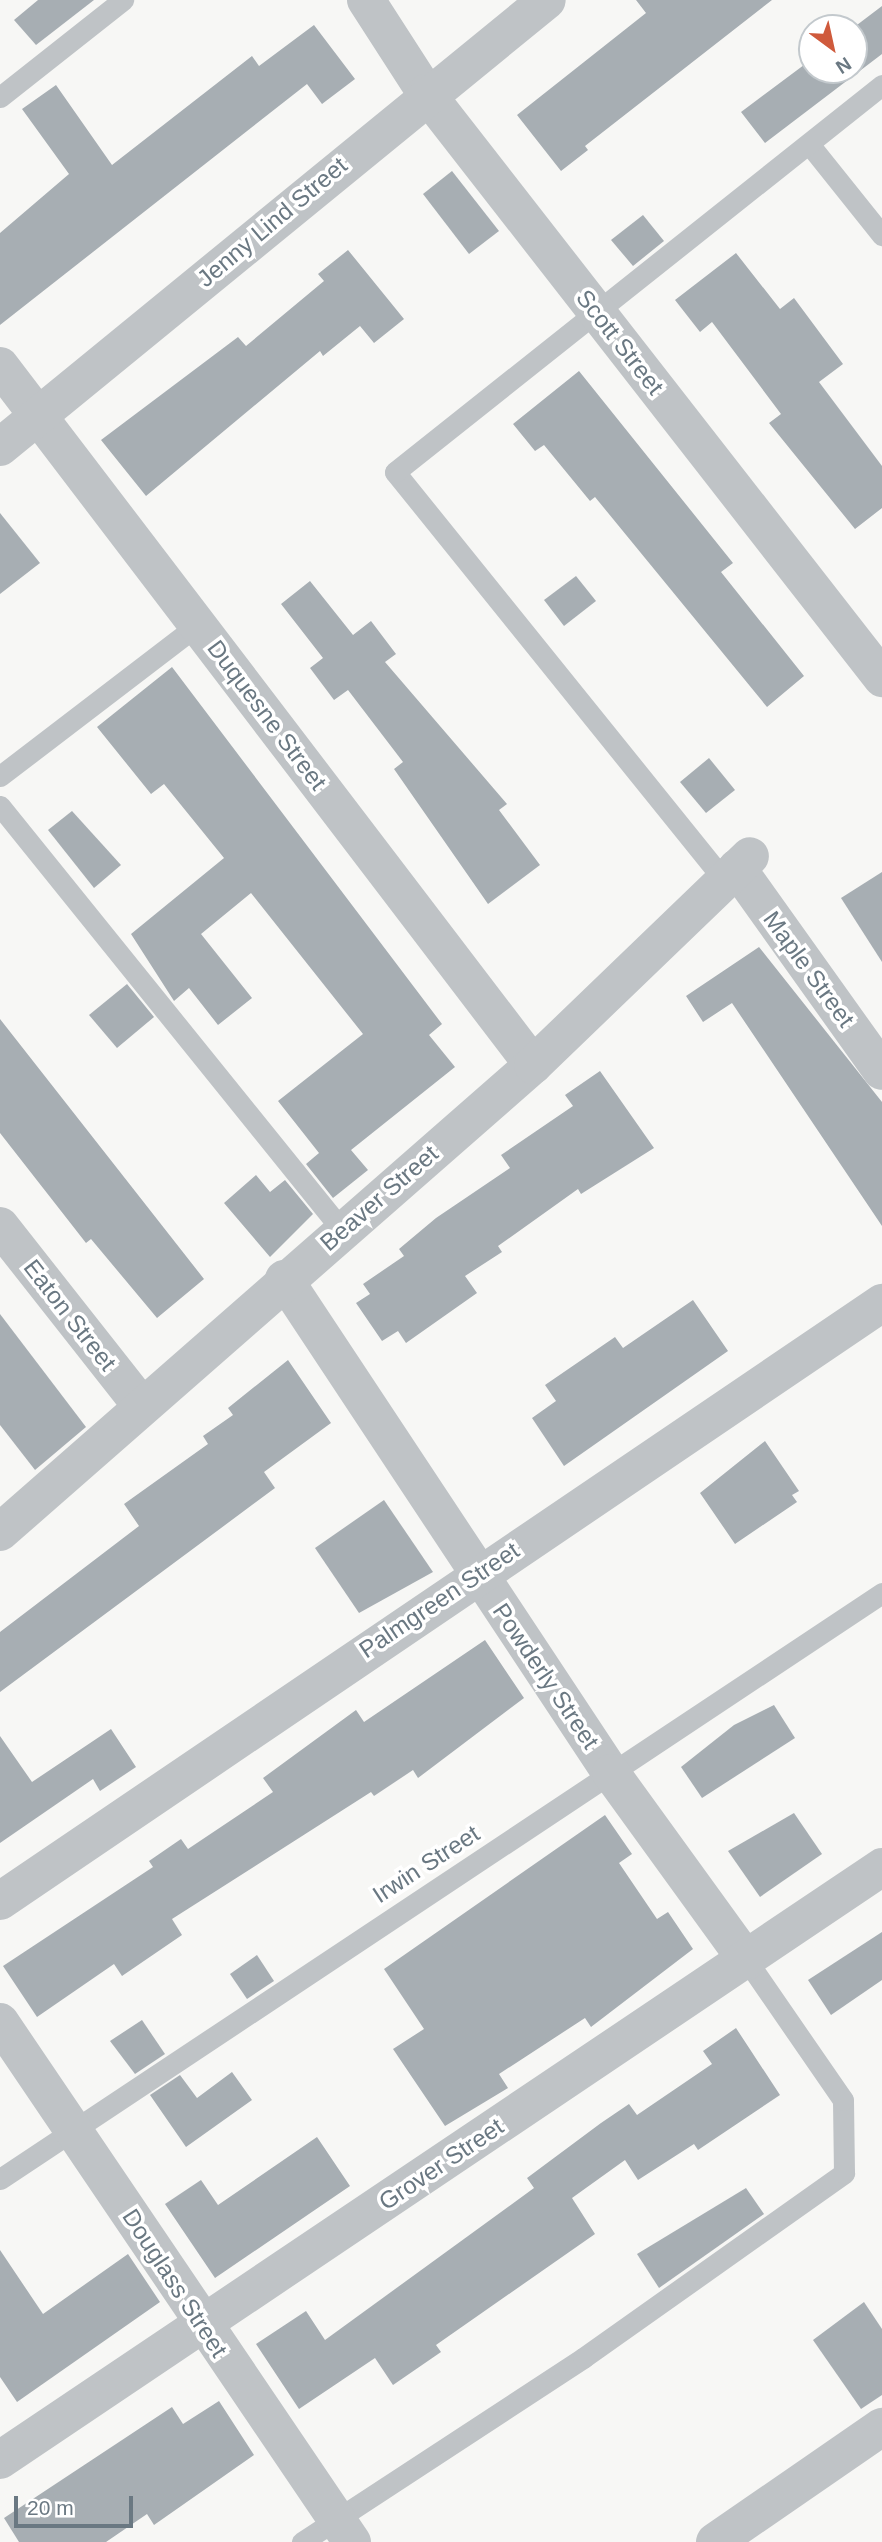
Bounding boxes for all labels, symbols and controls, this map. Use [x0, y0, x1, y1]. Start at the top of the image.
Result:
north arrow [798, 14, 868, 84]
text: N [832, 53, 855, 78]
street label: Jenny Lind Street [191, 151, 353, 293]
street label: Scott Street [570, 284, 670, 400]
street label: Duquesne Street [201, 634, 333, 796]
street label: Maple Street [757, 905, 861, 1033]
street label: Beaver Street [314, 1139, 444, 1257]
street label: Eaton Street [18, 1254, 122, 1376]
street label: Palmgreen Street [354, 1536, 524, 1664]
street label: Powderly Street [487, 1598, 605, 1754]
street label: Irwin Street [367, 1819, 485, 1909]
street label: Grover Street [373, 2112, 509, 2216]
street label: Douglass Street [116, 2204, 234, 2362]
scale bar [18, 2482, 136, 2526]
text: 20 m [27, 2496, 74, 2519]

